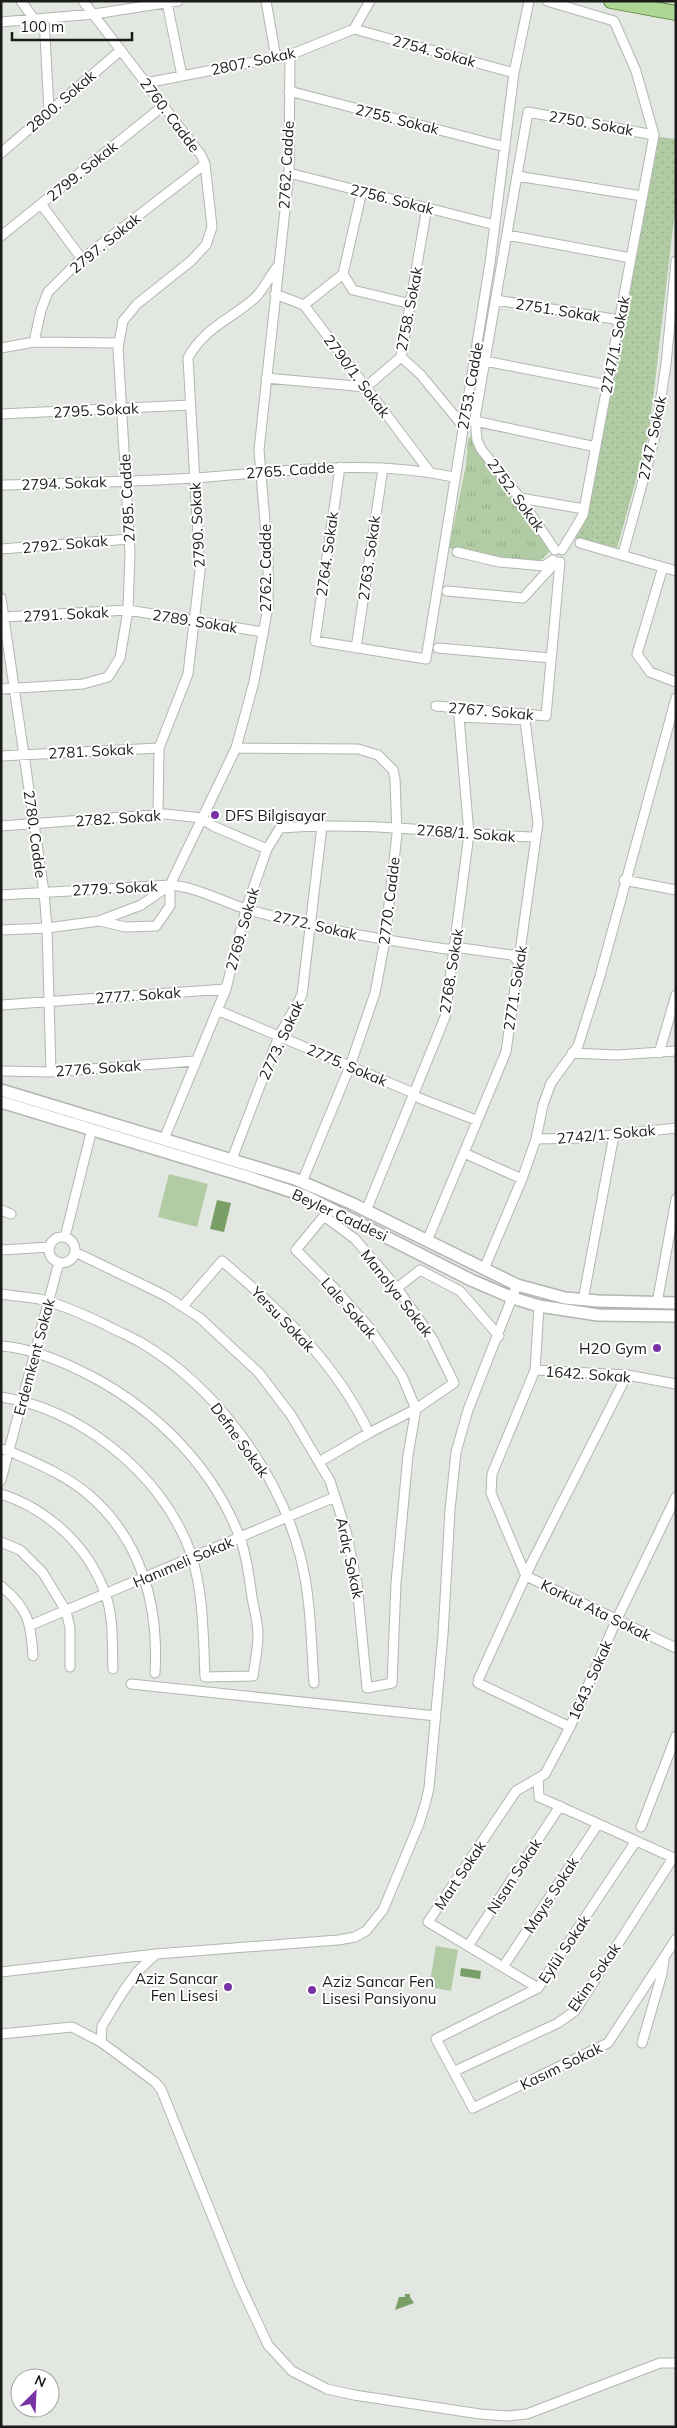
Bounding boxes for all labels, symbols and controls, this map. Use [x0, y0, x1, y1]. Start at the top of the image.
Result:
scale bar [12, 10, 132, 42]
text: 100 m [20, 17, 64, 36]
street label: 2754. Sokak [390, 31, 478, 71]
street label: 2807. Sokak [209, 43, 297, 79]
street label: 2800. Sokak [22, 66, 100, 136]
street label: 2760. Cadde [136, 74, 204, 156]
street label: 2755. Sokak [353, 99, 441, 139]
street label: 2750. Sokak [547, 106, 635, 140]
street label: 2762. Cadde [274, 120, 298, 210]
street label: 2799. Sokak [43, 137, 121, 205]
street label: 2756. Sokak [348, 179, 436, 219]
street label: 2797. Sokak [66, 209, 144, 277]
street label: 2758. Sokak [392, 265, 427, 353]
street label: 2751. Sokak [514, 294, 602, 326]
street label: 2747/1. Sokak [596, 294, 634, 395]
street label: 2790/1. Sokak [320, 331, 395, 421]
street label: 2753. Cadde [453, 341, 487, 431]
street label: 2747. Sokak [634, 394, 670, 482]
street label: 2795. Sokak [53, 398, 140, 422]
street label: 2785. Cadde [115, 453, 139, 543]
street label: 2752. Sokak [483, 455, 549, 535]
street label: 2765. Cadde [245, 457, 335, 483]
street label: 2794. Sokak [21, 472, 107, 494]
street label: 2790. Sokak [185, 481, 209, 568]
street label: 2764. Sokak [312, 510, 342, 598]
street label: 2763. Sokak [354, 514, 384, 602]
street label: 2762. Cadde [256, 524, 275, 612]
street label: 2792. Sokak [22, 531, 109, 557]
street label: 2791. Sokak [23, 602, 110, 626]
street label: 2789. Sokak [151, 605, 239, 637]
street label: 2767. Sokak [448, 698, 535, 724]
street label: 2781. Sokak [48, 739, 135, 763]
street label: 2780. Cadde [19, 789, 51, 879]
street label: 2782. Sokak [75, 806, 162, 830]
place label: DFS Bilgisayar [225, 806, 327, 825]
marker: DFS Bilgisayar [209, 809, 221, 821]
street label: 2768/1. Sokak [416, 820, 516, 846]
street label: 2770. Cadde [374, 856, 404, 946]
street label: 2779. Sokak [72, 876, 159, 900]
street label: 2769. Sokak [221, 885, 263, 973]
street label: 2772. Sokak [271, 906, 359, 944]
street label: 2768. Sokak [435, 927, 467, 1015]
street label: 2771. Sokak [499, 944, 531, 1032]
street label: 2777. Sokak [95, 983, 182, 1007]
street label: 2773. Sokak [254, 997, 308, 1083]
street label: 2775. Sokak [304, 1040, 390, 1091]
street label: 2776. Sokak [55, 1056, 142, 1080]
street label: 2742/1. Sokak [556, 1120, 656, 1148]
street label: Beyler Caddesi [289, 1185, 391, 1245]
street label: Manolya Sokak [357, 1245, 437, 1341]
street label: Lale Sokak [317, 1273, 381, 1343]
street label: Yersu Sokak [246, 1282, 319, 1356]
street label: Erdemkent Sokak [9, 1296, 59, 1418]
place label: H2O Gym [579, 1339, 647, 1358]
marker: H2O Gym [651, 1342, 663, 1354]
street label: 1642. Sokak [545, 1362, 632, 1386]
street label: Defne Sokak [207, 1399, 274, 1481]
street label: Ardıç Sokak [332, 1516, 368, 1601]
street label: Hanımeli Sokak [130, 1532, 236, 1592]
street label: Korkut Ata Sokak [538, 1575, 654, 1645]
street label: 1643. Sokak [564, 1637, 616, 1723]
street label: Nisan Sokak [483, 1834, 546, 1917]
street label: Mart Sokak [430, 1837, 490, 1913]
street label: Mayıs Sokak [519, 1853, 583, 1937]
street label: Eylül Sokak [534, 1911, 594, 1987]
street label: Ekim Sokak [563, 1939, 625, 2015]
place label: Aziz Sancar Fen Lisesi [135, 1969, 219, 2005]
place label: Aziz Sancar Fen Lisesi Pansiyonu [322, 1972, 436, 2008]
marker: Aziz Sancar Fen Lisesi [222, 1981, 234, 1993]
marker: Aziz Sancar Fen Lisesi Pansiyonu [306, 1984, 318, 1996]
street label: Kasım Sokak [517, 2038, 605, 2094]
north arrow [10, 2368, 60, 2418]
text: N [32, 2371, 49, 2391]

